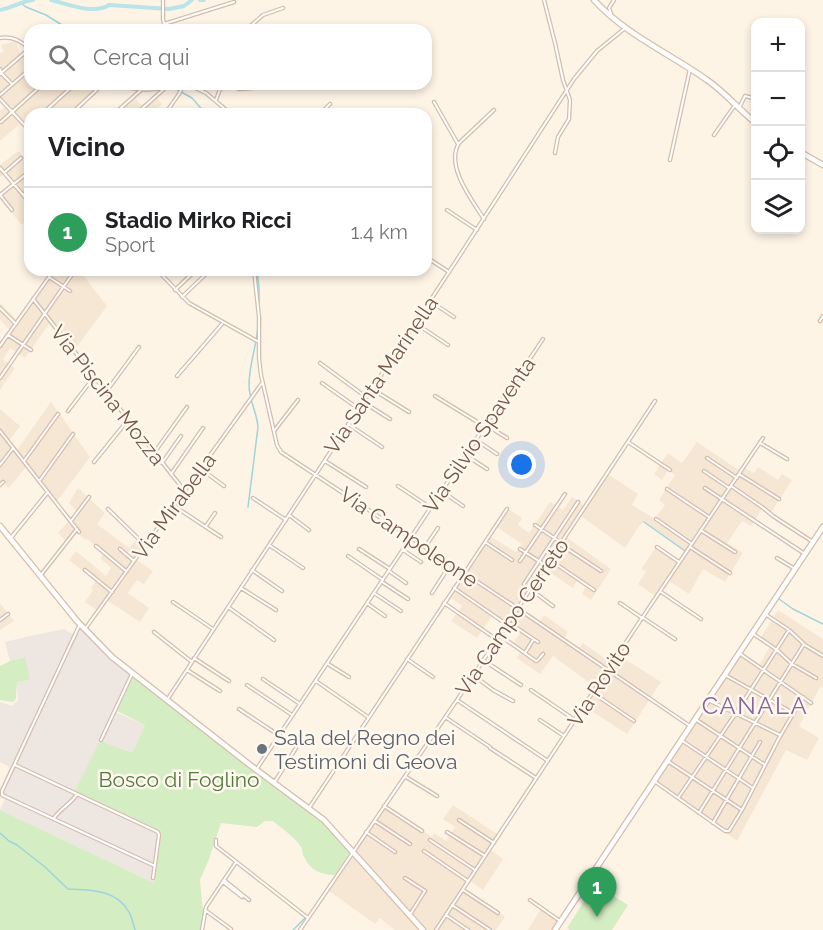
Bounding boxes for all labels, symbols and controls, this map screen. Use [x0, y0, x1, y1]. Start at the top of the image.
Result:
map controls [751, 18, 805, 234]
button: + [751, 18, 805, 72]
search box [24, 24, 432, 90]
icon: search [45, 41, 78, 74]
text: Cerca qui [93, 44, 190, 70]
button: − [751, 72, 805, 126]
button: locate [751, 126, 805, 180]
text: Vicino [48, 132, 125, 162]
button: layers [751, 180, 805, 234]
text: Stadio Mirko Ricci [105, 207, 292, 233]
text: 1 [63, 220, 72, 244]
text: 1.4 km [351, 220, 408, 244]
text: Sport [105, 233, 155, 257]
street label: Via Santa Marinella [319, 291, 443, 459]
street label: Via Piscina Mozza [45, 320, 171, 470]
street label: Via Silvio Spaventa [418, 352, 540, 518]
street label: Via Mirabella [127, 448, 221, 564]
your location [507, 450, 536, 479]
street label: Via Campoleone [335, 482, 483, 592]
street label: Via Campo Cerreto [450, 534, 574, 700]
street label: Via Rovito [562, 637, 636, 731]
district label: CANALA [702, 691, 808, 720]
place label: Sala del Regno dei Testimoni di Geova [274, 725, 457, 774]
marker: Sala del Regno dei Testimoni di Geova [255, 742, 269, 756]
park label: Bosco di Foglino [98, 767, 260, 792]
pin: 1 [578, 868, 616, 917]

